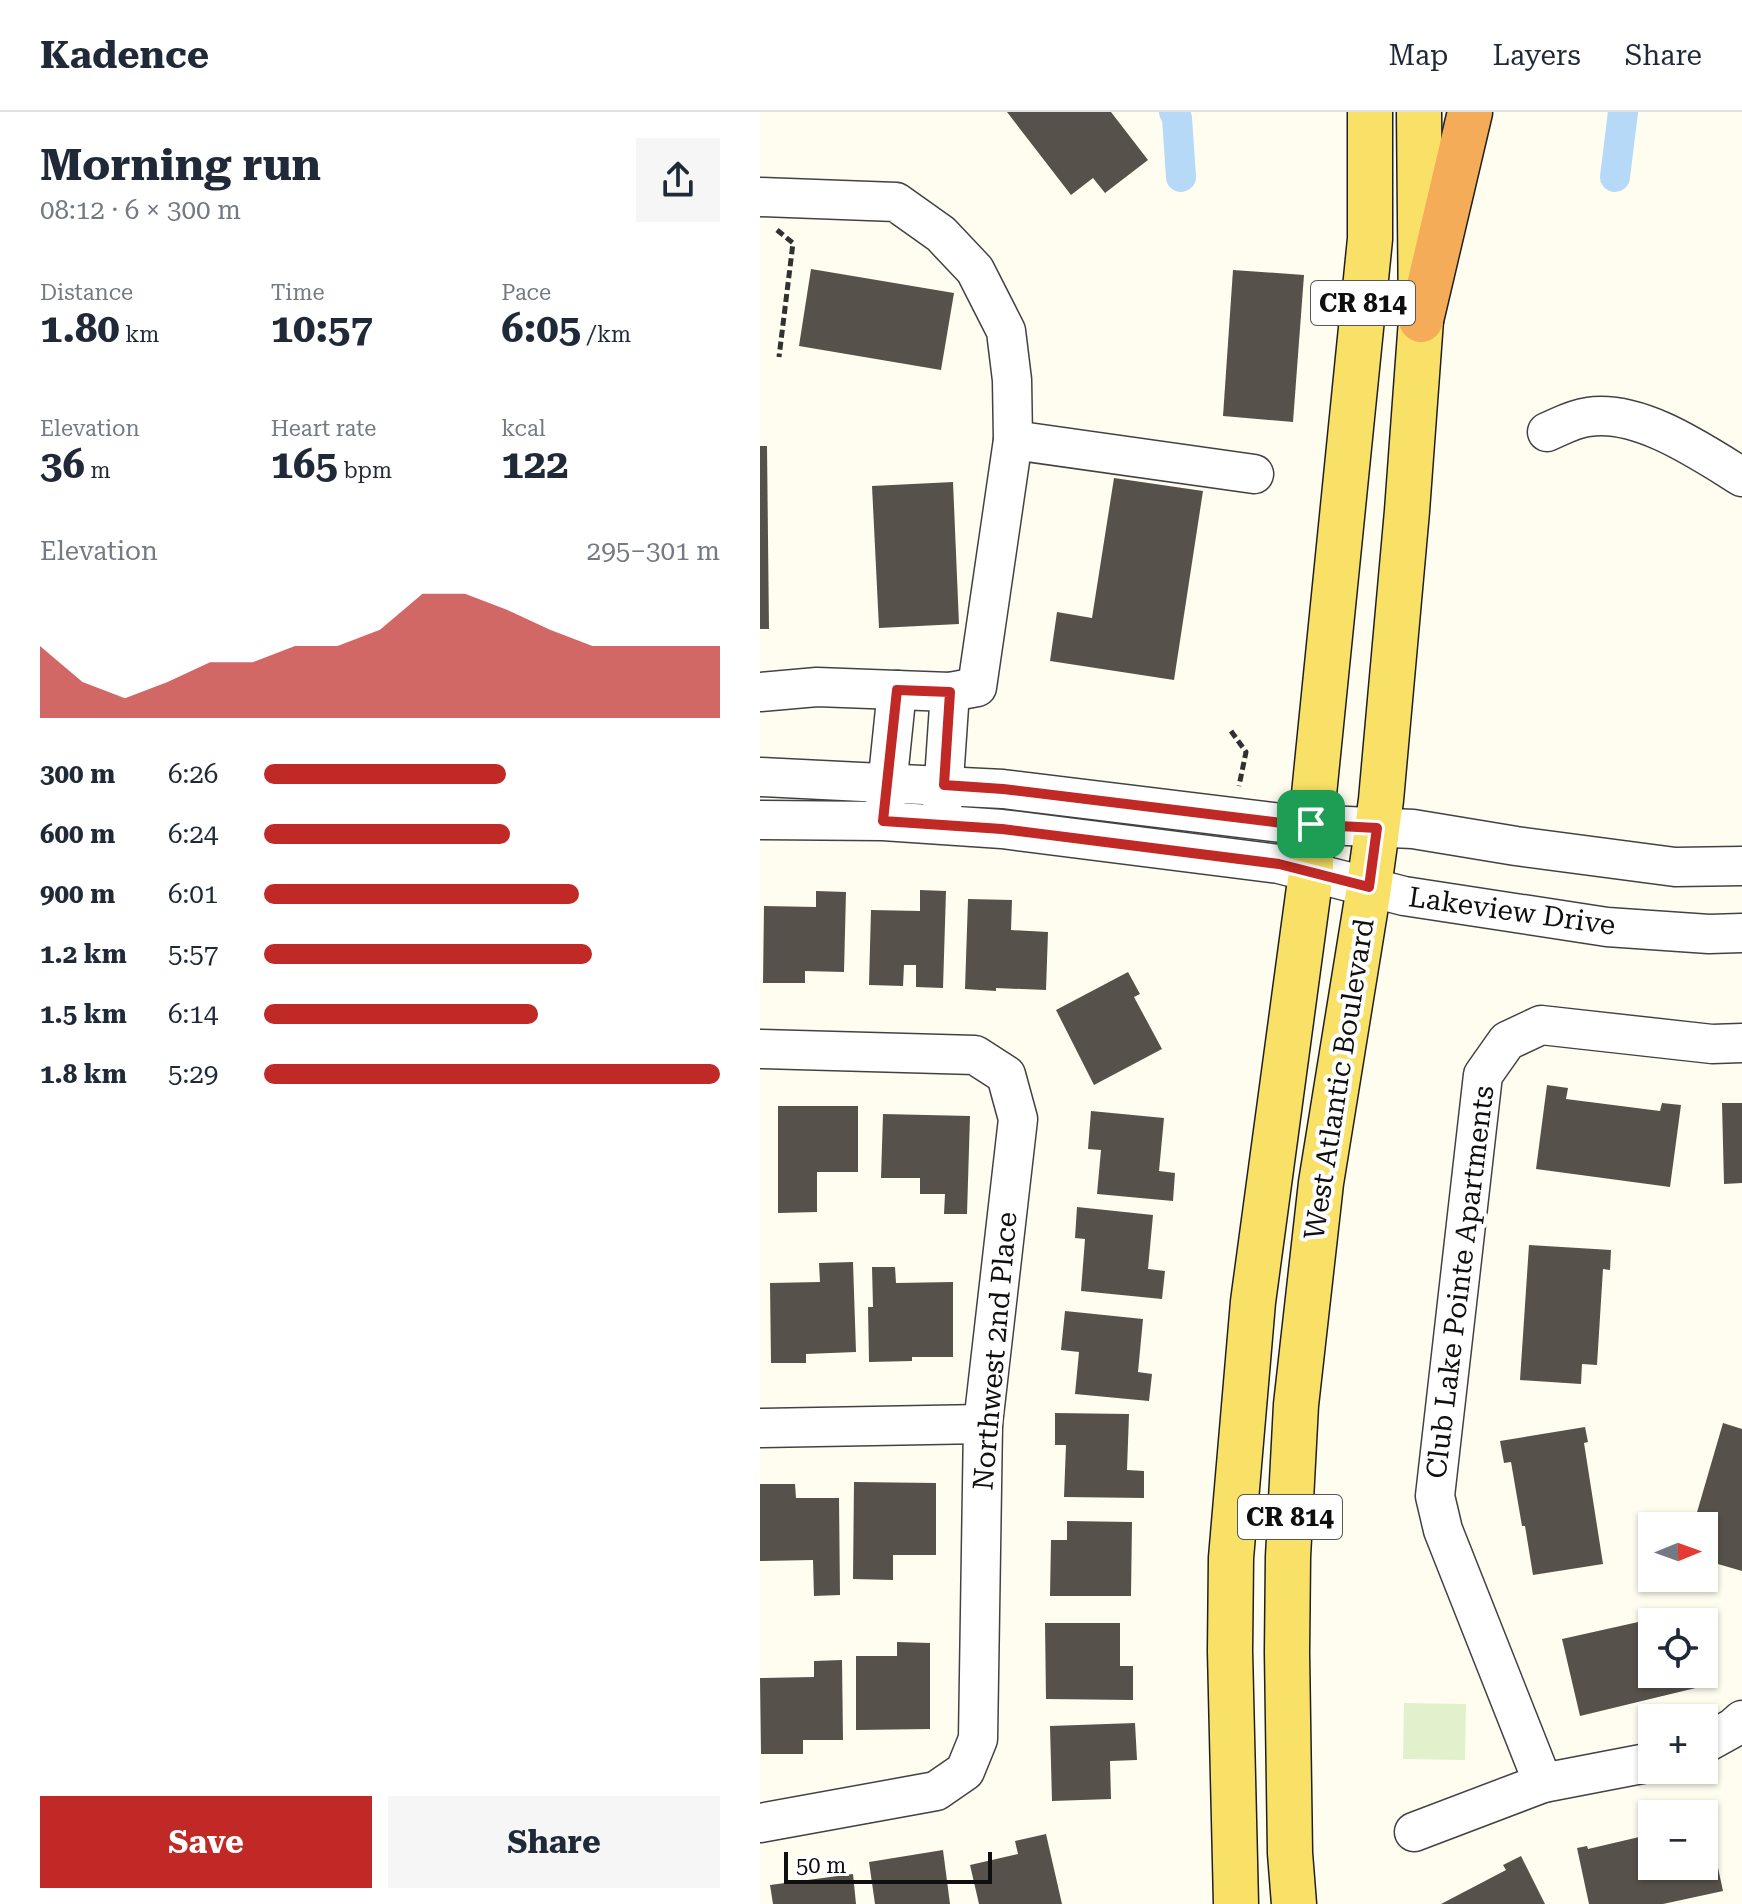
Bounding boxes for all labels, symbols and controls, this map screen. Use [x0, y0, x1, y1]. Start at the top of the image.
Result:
text: Kadence [40, 33, 209, 77]
text: Map [1389, 39, 1448, 72]
text: Layers [1492, 39, 1581, 72]
text: Share [1625, 39, 1702, 72]
button: share [636, 138, 720, 222]
text: Morning run [40, 139, 321, 191]
text: 08:12 · 6 × 300 m [40, 195, 241, 225]
text: Distance [40, 280, 133, 305]
text: Time [271, 280, 325, 305]
text: Pace [501, 280, 551, 305]
road number: CR 814 [1311, 281, 1415, 325]
text: 1.80 [40, 305, 120, 352]
text: 10:57 [271, 305, 373, 352]
text: 6:05 [501, 305, 581, 352]
text: km [120, 322, 159, 347]
text: /km [581, 322, 631, 347]
text: Elevation [40, 416, 140, 441]
text: Heart rate [271, 416, 376, 441]
text: kcal [501, 416, 546, 441]
text: 36 [40, 441, 85, 488]
text: 165 [271, 441, 338, 488]
text: 122 [501, 441, 569, 488]
text: m [85, 458, 110, 483]
text: bpm [338, 458, 392, 483]
text: Elevation [40, 536, 158, 566]
text: 295–301 m [587, 536, 720, 566]
text: 300 m [40, 759, 115, 789]
text: 6:26 [168, 759, 218, 789]
pin [1277, 790, 1345, 858]
icon: arrive [1289, 802, 1333, 846]
text: 600 m [40, 819, 115, 849]
text: 6:24 [168, 819, 218, 849]
text: 900 m [40, 879, 115, 909]
text: 6:01 [168, 879, 218, 909]
street label: Lakeview Drive [1407, 880, 1617, 942]
street label: West Atlantic Boulevard [1297, 916, 1381, 1242]
text: 1.2 km [40, 939, 127, 969]
text: 5:57 [168, 939, 218, 969]
text: 1.5 km [40, 999, 127, 1029]
text: 6:14 [168, 999, 218, 1029]
text: 1.8 km [40, 1059, 127, 1089]
text: 5:29 [168, 1059, 218, 1089]
street label: Club Lake Pointe Apartments [1420, 1084, 1500, 1480]
street label: Northwest 2nd Place [966, 1210, 1024, 1492]
road number: CR 814 [1238, 1495, 1342, 1539]
north arrow [1638, 1512, 1718, 1592]
map controls [1638, 1512, 1718, 1880]
button: locate [1638, 1608, 1718, 1688]
button: + [1638, 1704, 1718, 1784]
button: Save [40, 1796, 372, 1888]
button: Share [388, 1796, 720, 1888]
button: − [1638, 1800, 1718, 1880]
scale bar [784, 1848, 992, 1884]
text: 50 m [796, 1853, 846, 1878]

